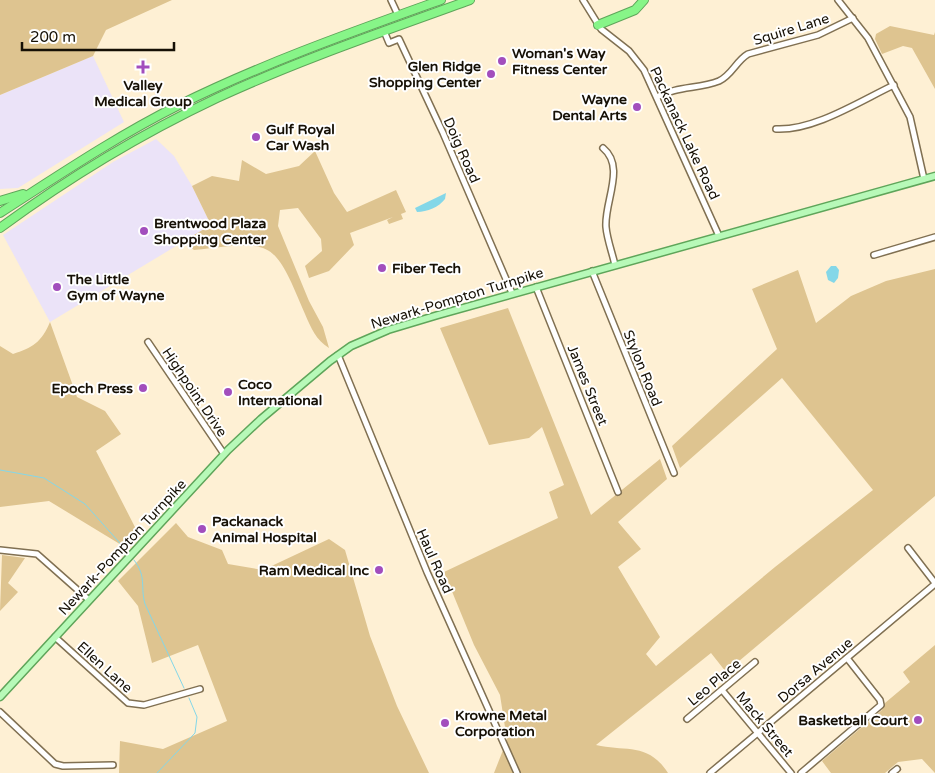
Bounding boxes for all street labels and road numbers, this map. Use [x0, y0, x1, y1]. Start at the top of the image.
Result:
street label: Squire Lane [751, 10, 831, 49]
street label: Packanack Lake Road [646, 64, 723, 203]
street label: Doig Road [440, 115, 484, 186]
street label: Newark-Pompton Turnpike [369, 264, 546, 333]
street label: Stylon Road [620, 328, 665, 409]
street label: James Street [564, 342, 612, 429]
street label: Highpoint Drive [158, 344, 231, 440]
street label: Newark-Pompton Turnpike [55, 476, 190, 619]
street label: Haul Road [413, 526, 456, 596]
street label: Dorsa Avenue [774, 634, 856, 707]
street label: Ellen Lane [74, 638, 136, 697]
street label: Leo Place [684, 655, 744, 710]
street label: Mack Street [732, 688, 797, 761]

